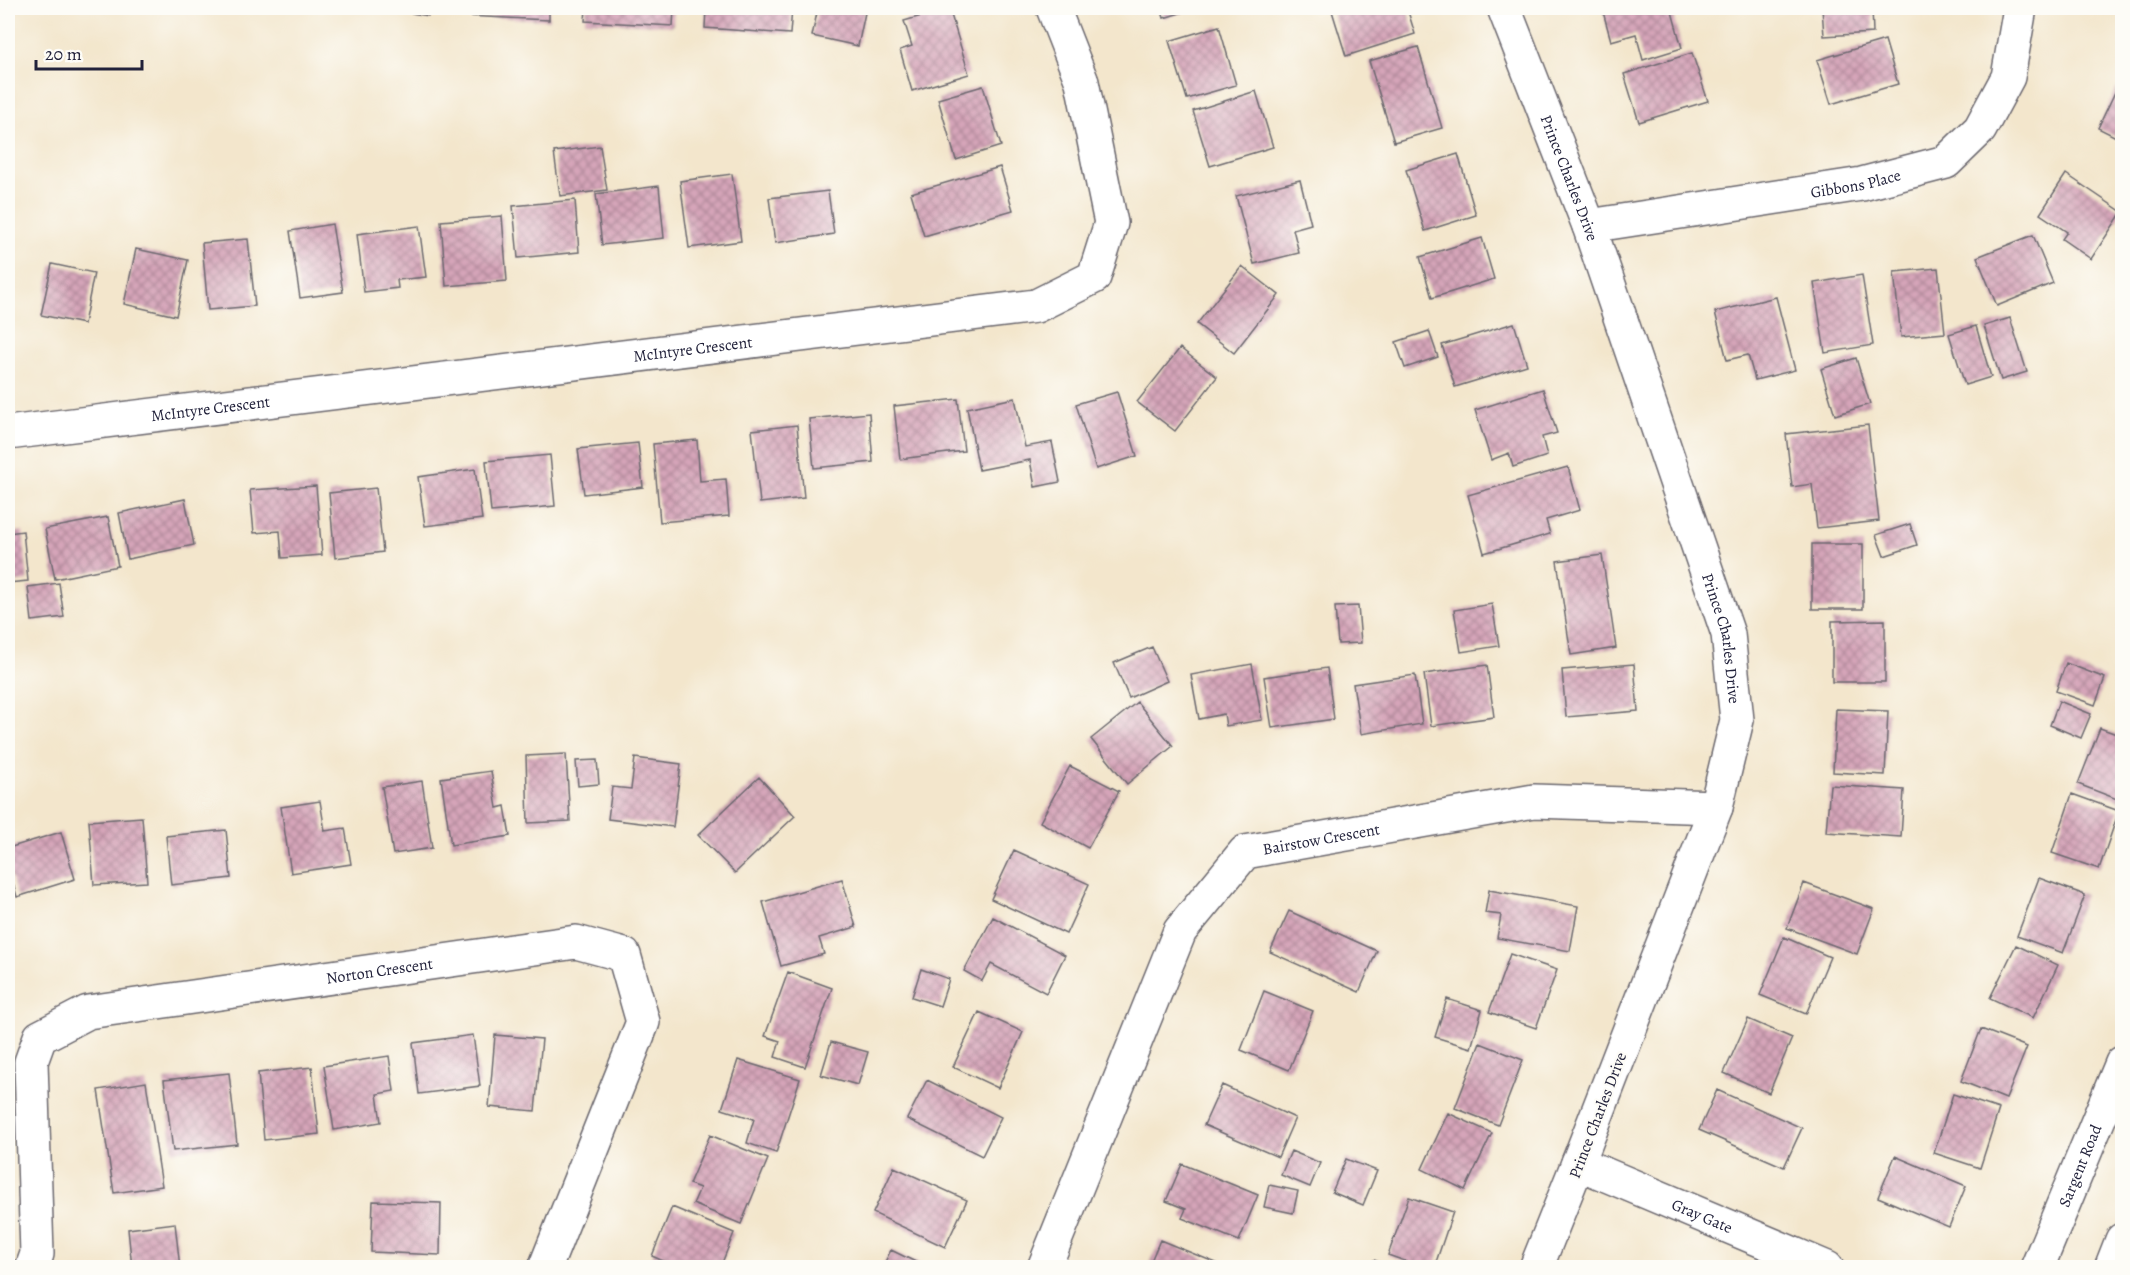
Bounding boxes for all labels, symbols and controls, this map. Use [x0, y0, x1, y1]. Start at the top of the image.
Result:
scale bar [36, 33, 142, 71]
text: 20 m [45, 42, 82, 66]
street label: Prince Charles Drive [1535, 112, 1603, 244]
street label: Gibbons Place [1809, 164, 1903, 204]
street label: McIntyre Crescent [632, 331, 754, 368]
street label: McIntyre Crescent [150, 391, 271, 427]
street label: Prince Charles Drive [1696, 570, 1745, 705]
street label: Bairstow Crescent [1261, 818, 1382, 861]
street label: Norton Crescent [325, 953, 434, 990]
street label: Prince Charles Drive [1564, 1049, 1632, 1182]
street label: Sargent Road [2054, 1121, 2108, 1210]
street label: Gray Gate [1668, 1194, 1736, 1239]

